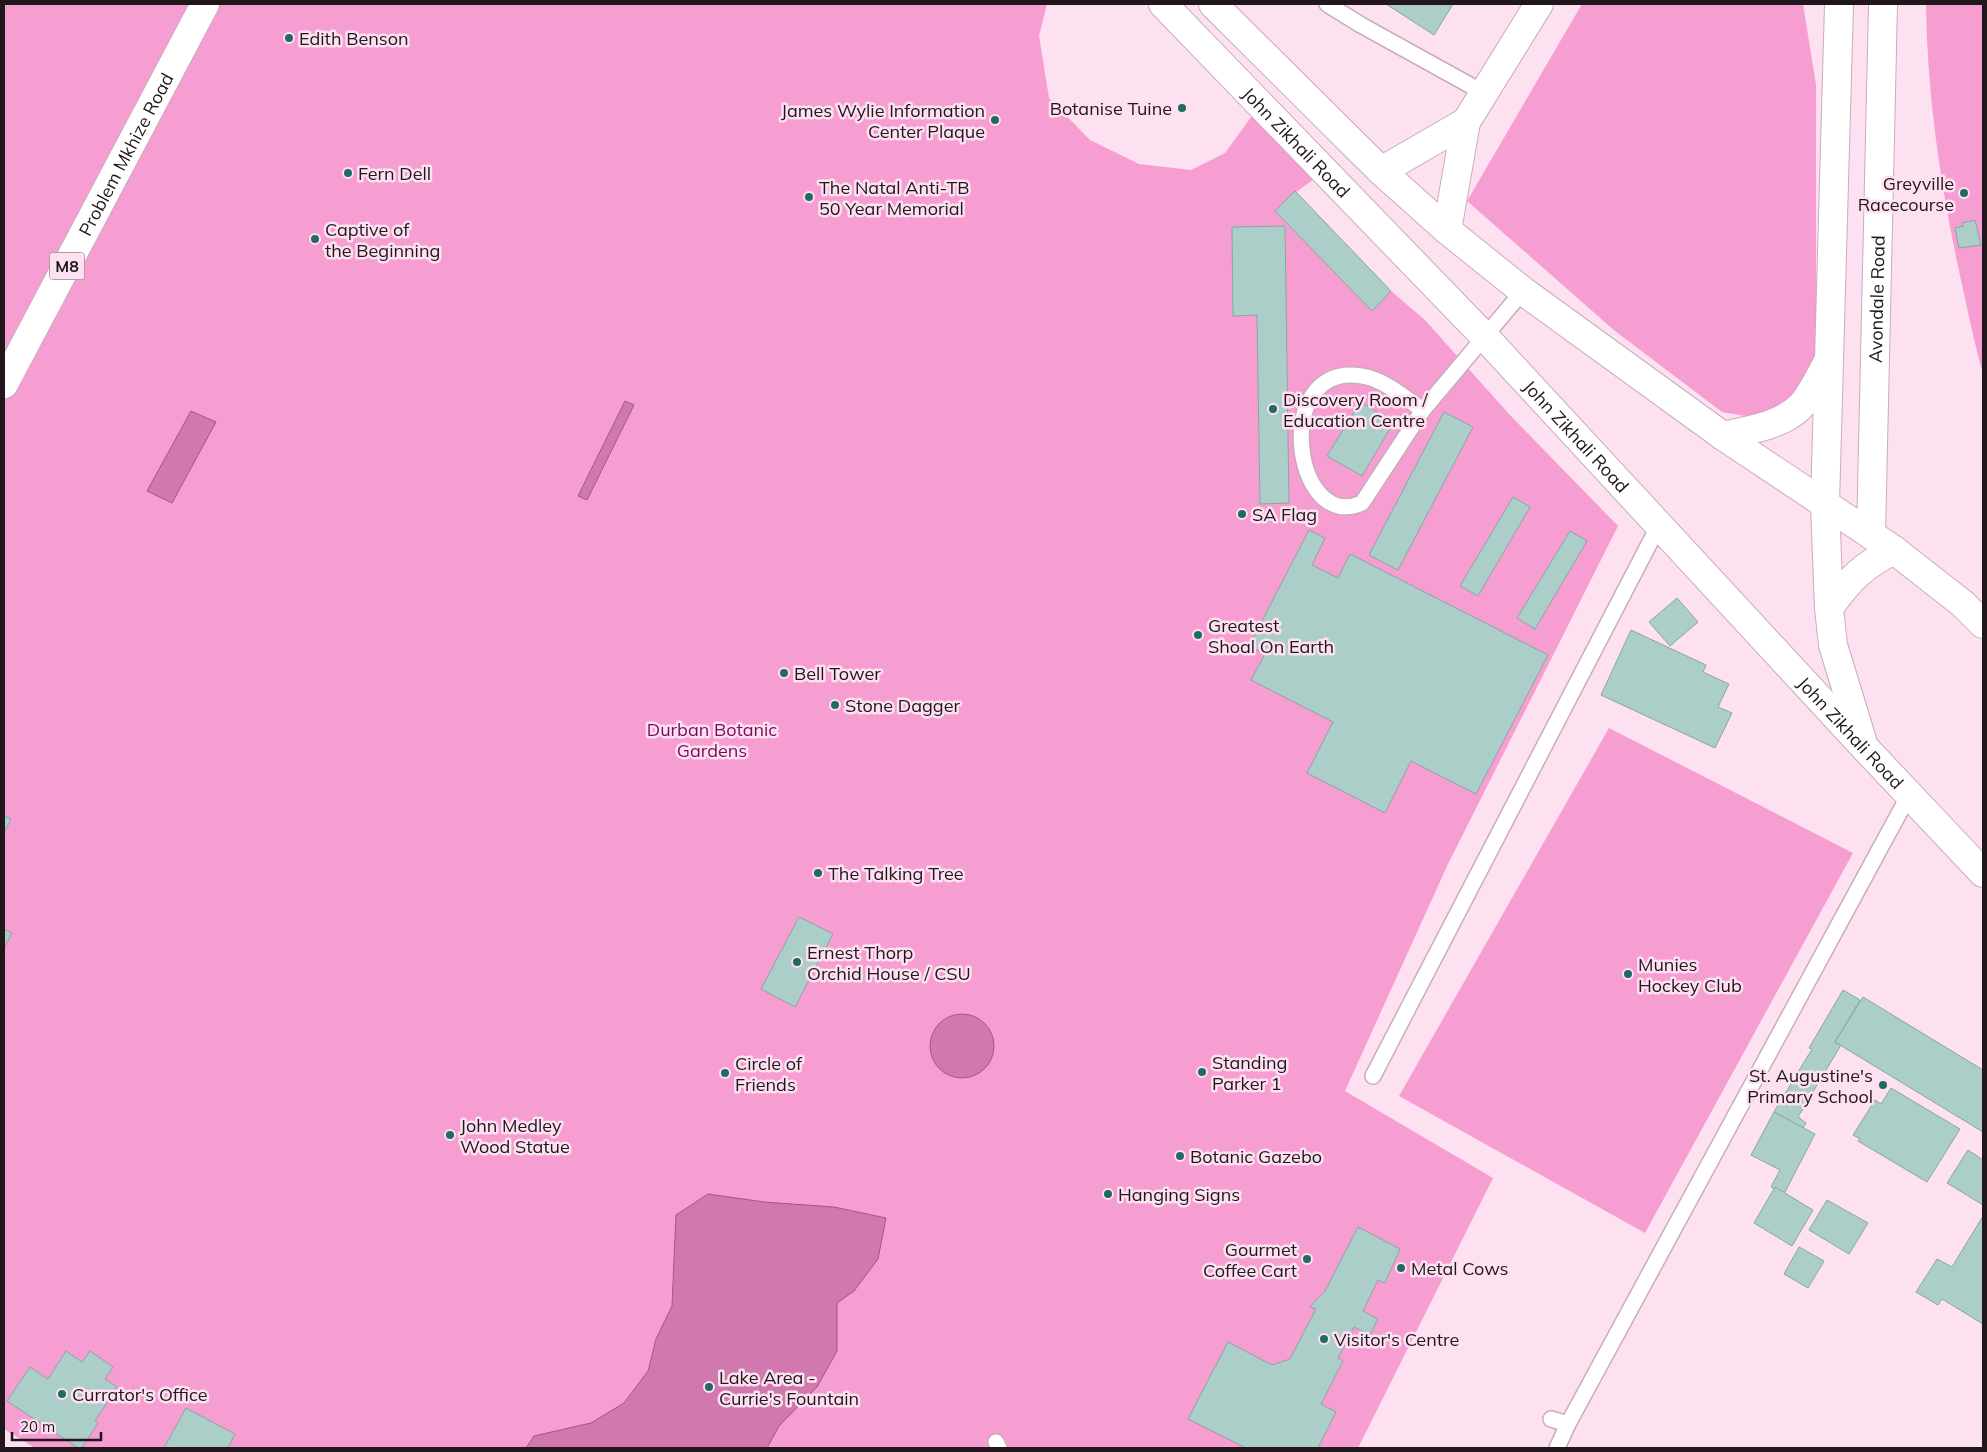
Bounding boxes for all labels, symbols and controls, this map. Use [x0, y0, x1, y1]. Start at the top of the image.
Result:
place label: Edith Benson [299, 27, 408, 50]
marker: Edith Benson [283, 32, 295, 44]
street label: Problem Mkhize Road [73, 69, 178, 240]
street label: John Zikhali Road [1238, 82, 1355, 202]
place label: Botanise Tuine [1050, 97, 1172, 120]
place label: James Wylie Information Center Plaque [781, 99, 985, 143]
marker: Botanise Tuine [1176, 102, 1188, 114]
marker: James Wylie Information Center Plaque [989, 114, 1001, 126]
place label: Fern Dell [358, 162, 431, 185]
marker: Fern Dell [342, 167, 354, 179]
place label: Greyville Racecourse [1858, 172, 1954, 216]
place label: The Natal Anti-TB 50 Year Memorial [819, 176, 970, 220]
marker: Greyville Racecourse [1958, 187, 1970, 199]
marker: The Natal Anti-TB 50 Year Memorial [803, 191, 815, 203]
place label: Captive of the Beginning [325, 218, 440, 262]
marker: Captive of the Beginning [309, 233, 321, 245]
street label: Avondale Road [1863, 235, 1889, 363]
road number: M8 [50, 252, 84, 280]
street label: John Zikhali Road [1519, 375, 1634, 497]
place label: Discovery Room / Education Centre [1283, 388, 1428, 432]
marker: Discovery Room / Education Centre [1267, 403, 1279, 415]
place label: SA Flag [1252, 503, 1317, 526]
marker: SA Flag [1236, 508, 1248, 520]
place label: Greatest Shoal On Earth [1208, 614, 1334, 658]
marker: Greatest Shoal On Earth [1192, 629, 1204, 641]
place label: Bell Tower [794, 662, 881, 685]
marker: Bell Tower [778, 667, 790, 679]
street label: John Zikhali Road [1793, 671, 1909, 793]
place label: Stone Dagger [845, 694, 960, 717]
marker: Stone Dagger [829, 699, 841, 711]
park label: Durban Botanic Gardens [647, 718, 777, 762]
place label: The Talking Tree [828, 862, 964, 885]
marker: The Talking Tree [812, 867, 824, 879]
place label: Ernest Thorp Orchid House / CSU [807, 941, 971, 985]
place label: Munies Hockey Club [1638, 953, 1742, 997]
marker: Ernest Thorp Orchid House / CSU [791, 956, 803, 968]
marker: Munies Hockey Club [1622, 968, 1634, 980]
place label: Standing Parker 1 [1212, 1051, 1287, 1095]
place label: Circle of Friends [735, 1052, 803, 1096]
place label: St. Augustine's Primary School [1747, 1064, 1873, 1108]
marker: Standing Parker 1 [1196, 1066, 1208, 1078]
marker: Circle of Friends [719, 1067, 731, 1079]
marker: St. Augustine's Primary School [1877, 1079, 1889, 1091]
place label: John Medley Wood Statue [460, 1114, 570, 1158]
marker: John Medley Wood Statue [444, 1129, 456, 1141]
place label: Botanic Gazebo [1190, 1145, 1322, 1168]
marker: Botanic Gazebo [1174, 1150, 1186, 1162]
place label: Hanging Signs [1118, 1183, 1240, 1206]
marker: Hanging Signs [1102, 1188, 1114, 1200]
place label: Gourmet Coffee Cart [1203, 1238, 1297, 1282]
marker: Gourmet Coffee Cart [1301, 1253, 1313, 1265]
place label: Metal Cows [1411, 1257, 1509, 1280]
marker: Metal Cows [1395, 1262, 1407, 1274]
place label: Visitor's Centre [1334, 1328, 1459, 1351]
marker: Visitor's Centre [1318, 1333, 1330, 1345]
place label: Lake Area - Currie's Fountain [719, 1366, 859, 1410]
marker: Lake Area - Currie's Fountain [703, 1381, 715, 1393]
place label: Currator's Office [72, 1383, 207, 1406]
marker: Currator's Office [56, 1388, 68, 1400]
scale bar [12, 1410, 101, 1442]
text: 20 m [20, 1417, 55, 1436]

